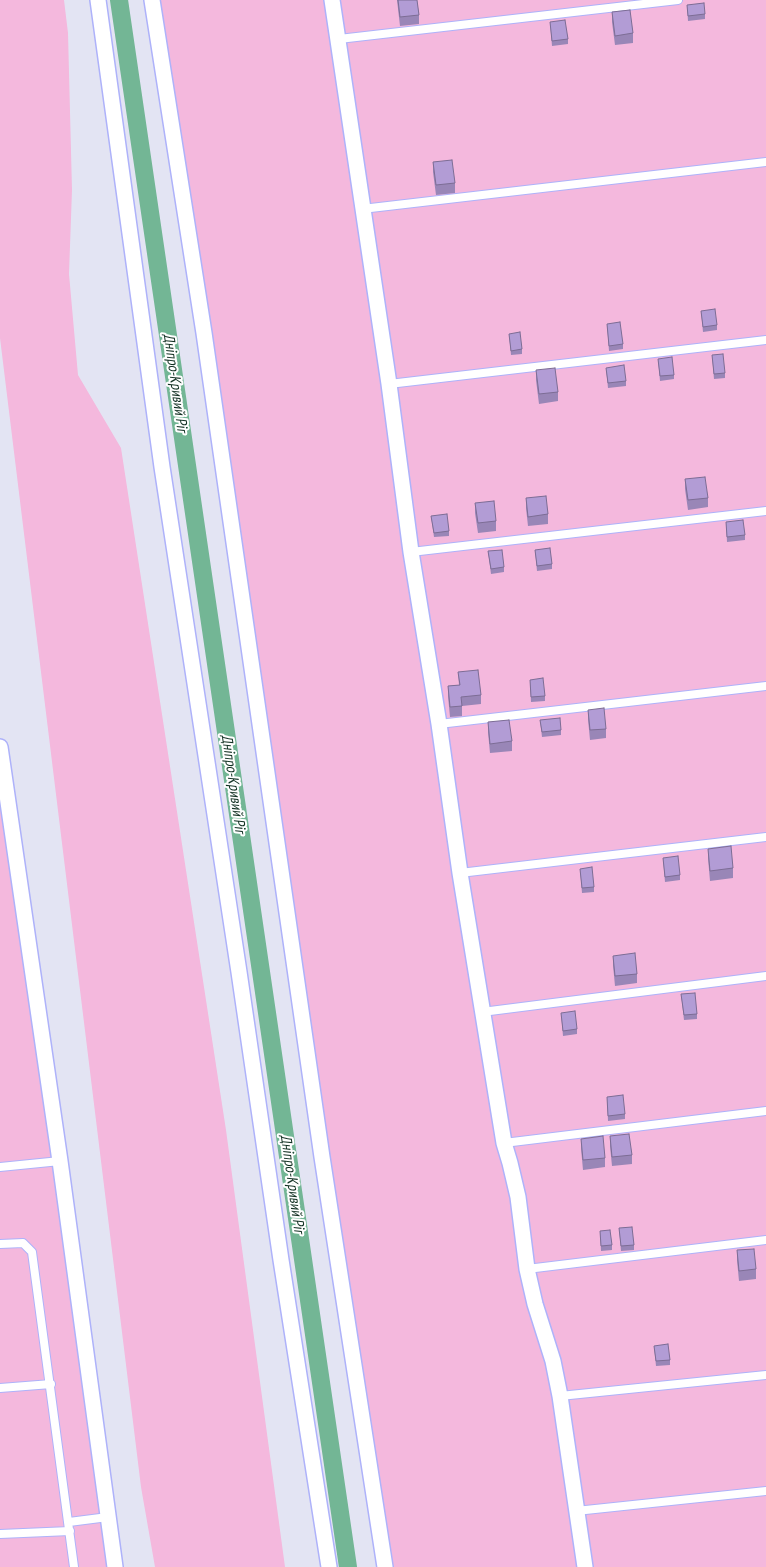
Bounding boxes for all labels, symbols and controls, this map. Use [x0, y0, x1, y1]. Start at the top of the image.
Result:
water label: Дніпро-Кривий Ріг [159, 333, 191, 433]
water label: Дніпро-Кривий Ріг [217, 734, 249, 834]
water label: Дніпро-Кривий Ріг [276, 1134, 308, 1234]

